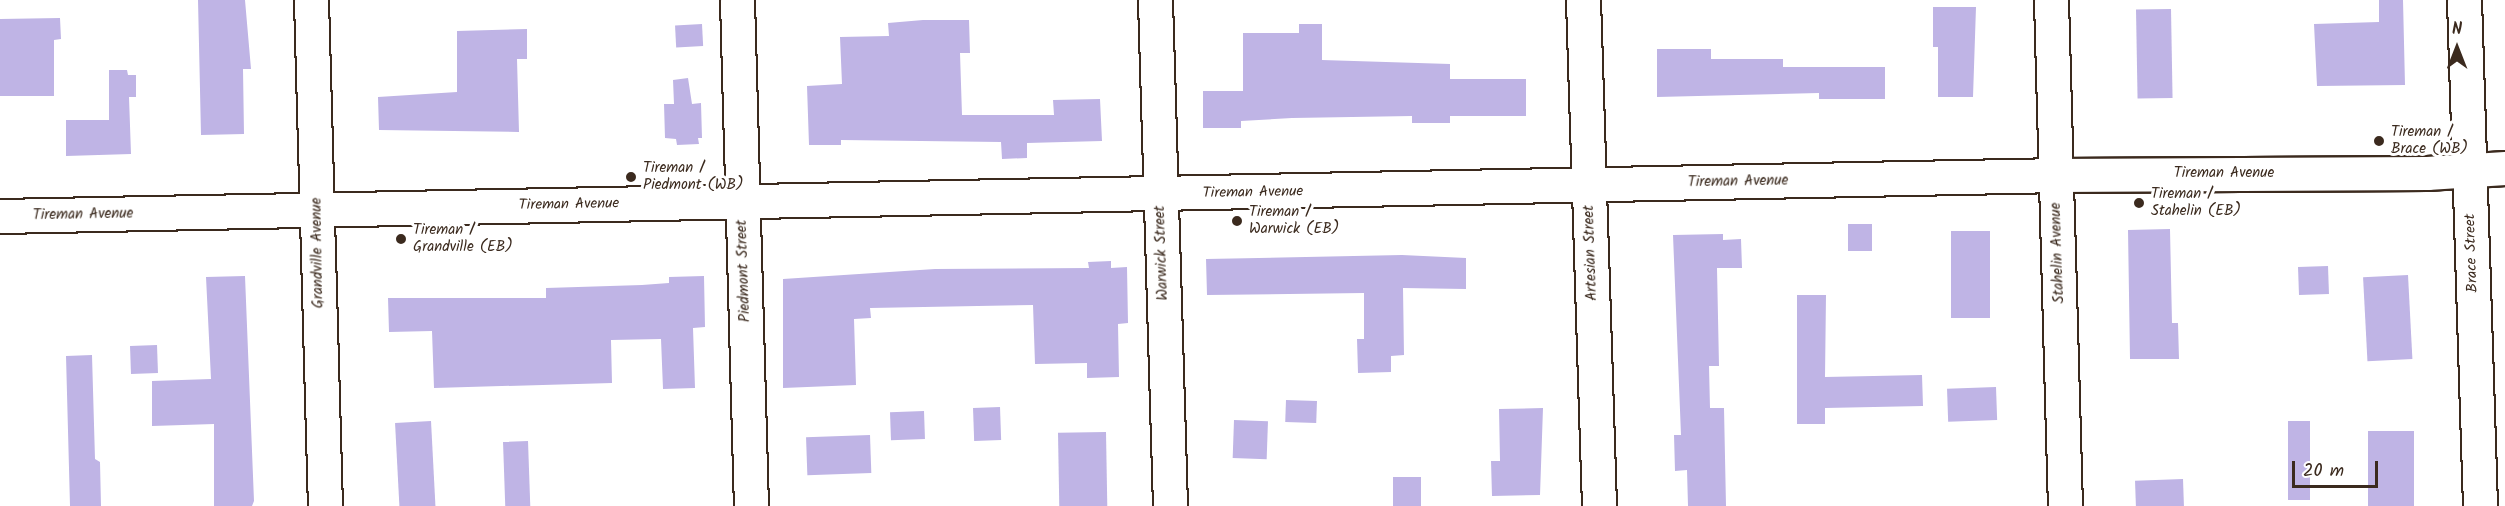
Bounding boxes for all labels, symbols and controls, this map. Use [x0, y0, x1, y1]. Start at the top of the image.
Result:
text: N [2452, 17, 2462, 42]
north arrow [2427, 18, 2487, 78]
place label: Tireman / Brace (WB) [2391, 123, 2468, 158]
marker: Tireman / Brace (WB) [2372, 134, 2386, 148]
place label: Tireman / Piedmont (WB) [643, 159, 744, 194]
street label: Tireman Avenue [2174, 165, 2274, 183]
marker: Tireman / Piedmont (WB) [624, 170, 638, 184]
street label: Tireman Avenue [1688, 172, 1788, 192]
street label: Tireman Avenue [1203, 183, 1303, 203]
place label: Tireman / Stahelin (EB) [2151, 185, 2241, 220]
street label: Tireman Avenue [519, 195, 619, 215]
marker: Tireman / Stahelin (EB) [2132, 196, 2146, 210]
street label: Grandville Avenue [308, 197, 328, 309]
street label: Stahelin Avenue [2047, 202, 2069, 304]
place label: Tireman / Warwick (EB) [1249, 203, 1339, 238]
street label: Tireman Avenue [33, 205, 133, 225]
street label: Warwick Street [1151, 205, 1173, 301]
street label: Artesian Street [1580, 205, 1602, 301]
street label: Brace Street [2462, 213, 2482, 293]
marker: Tireman / Warwick (EB) [1230, 214, 1244, 228]
street label: Piedmont Street [733, 219, 755, 323]
place label: Tireman / Grandville (EB) [413, 221, 513, 256]
marker: Tireman / Grandville (EB) [394, 232, 408, 246]
scale bar [2295, 449, 2380, 487]
text: 20 m [2303, 457, 2344, 486]

